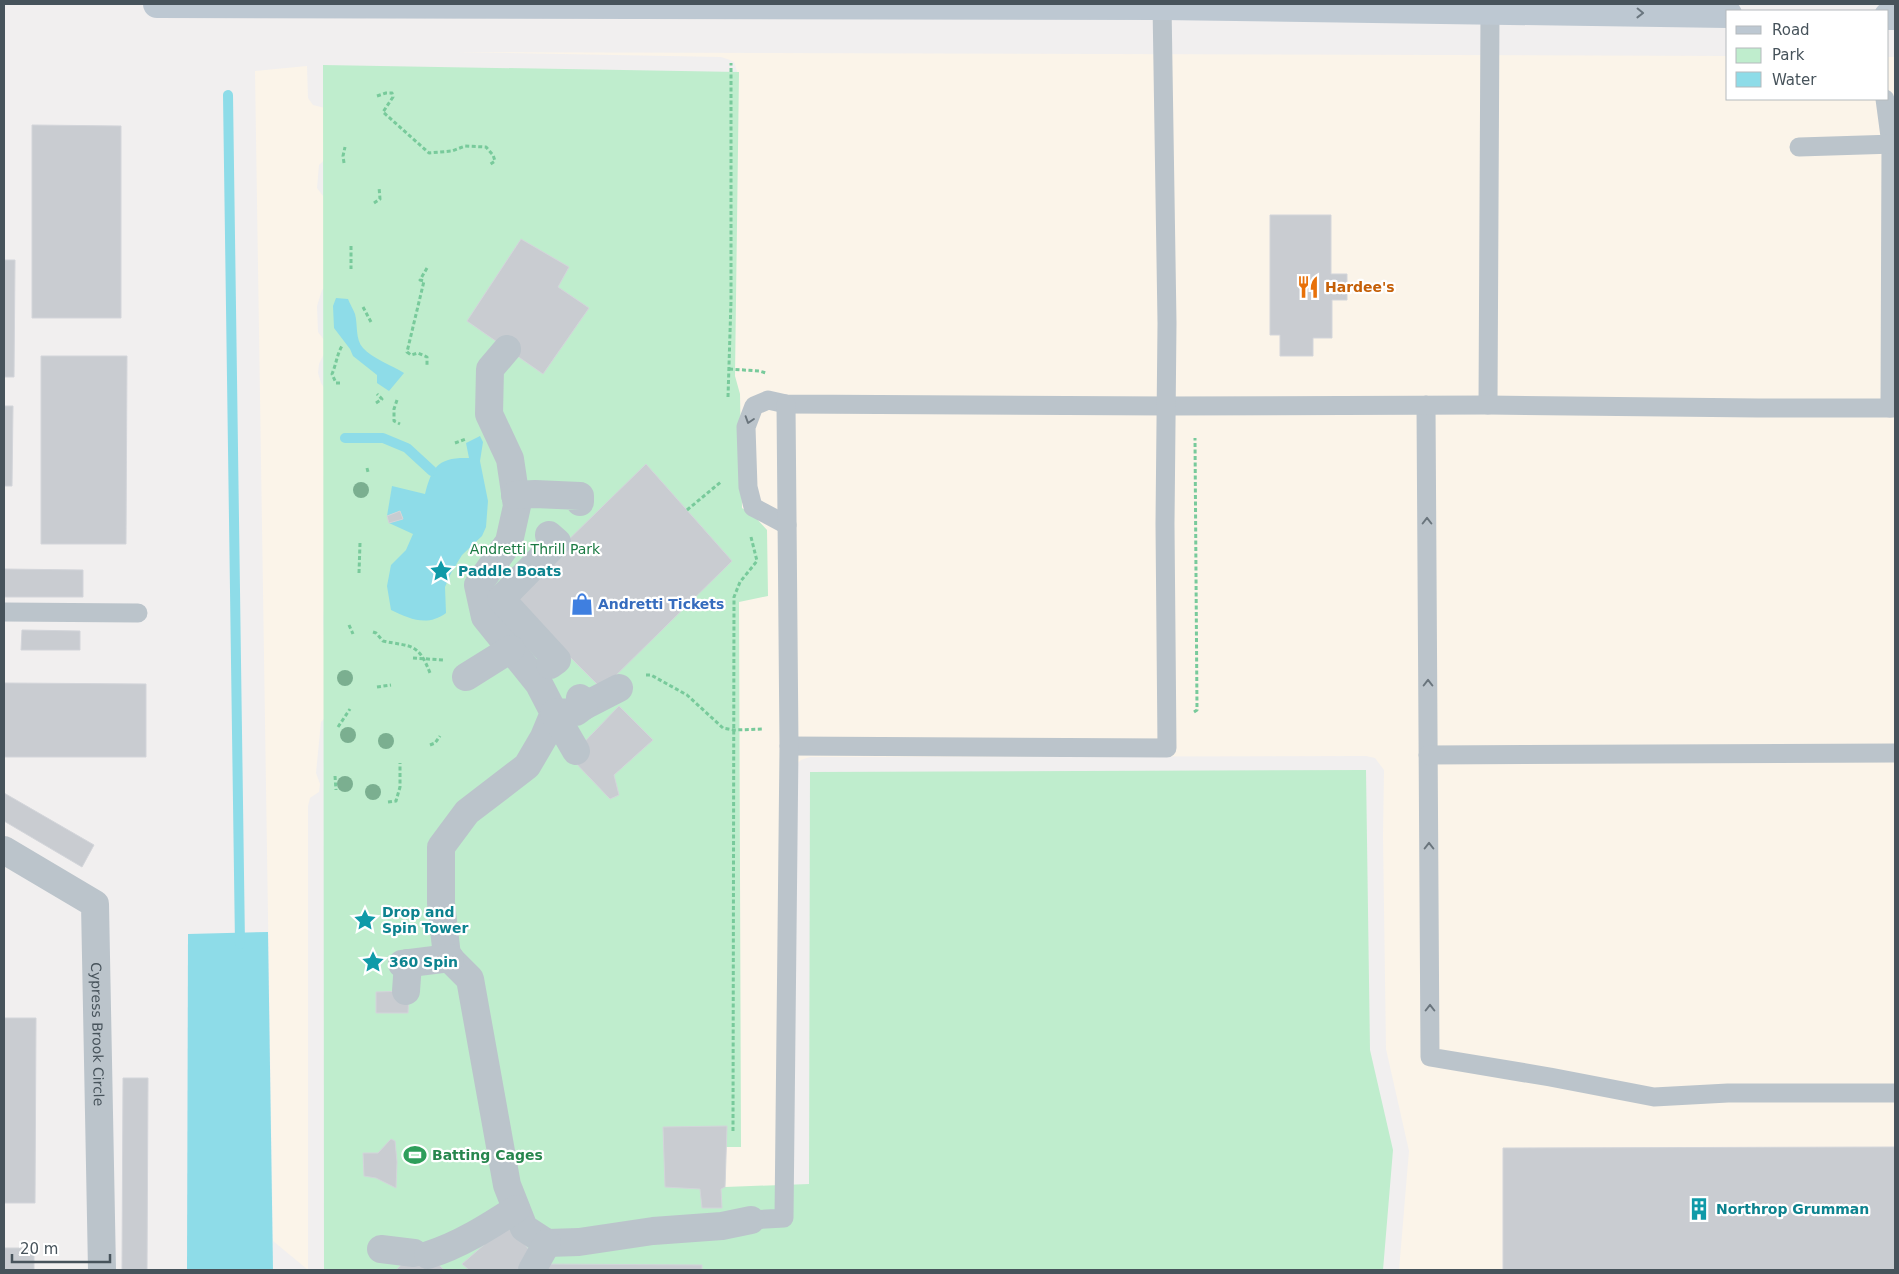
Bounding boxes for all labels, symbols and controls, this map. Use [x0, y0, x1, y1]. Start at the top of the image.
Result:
one-way arrow [1636, 8, 1644, 18]
legend [1726, 10, 1889, 100]
text: Road [1772, 21, 1810, 39]
text: Park [1772, 46, 1805, 64]
text: Water [1772, 71, 1817, 89]
restaurant icon: Hardee's [1295, 274, 1321, 300]
place label: Hardee's [1325, 279, 1395, 295]
one-way arrow [745, 415, 755, 424]
one-way arrow [1422, 517, 1432, 524]
park label: Andretti Thrill Park [470, 541, 601, 557]
place icon: Paddle Boats [428, 558, 454, 584]
place label: Paddle Boats [458, 563, 561, 579]
shop icon: Andretti Tickets [569, 591, 595, 617]
place label: Andretti Tickets [598, 596, 724, 612]
one-way arrow [1423, 679, 1433, 687]
one-way arrow [1424, 842, 1434, 850]
place label: Drop and Spin Tower [382, 904, 468, 936]
place icon: Drop and Spin Tower [352, 907, 378, 933]
place icon: 360 Spin [360, 949, 386, 975]
place label: 360 Spin [389, 954, 458, 970]
street label: Cypress Brook Circle [88, 962, 107, 1106]
one-way arrow [1425, 1004, 1435, 1012]
sports icon: Batting Cages [402, 1142, 428, 1168]
place label: Batting Cages [432, 1147, 543, 1163]
building icon: Northrop Grumman [1686, 1196, 1712, 1222]
place label: Northrop Grumman [1716, 1201, 1869, 1217]
scale bar [12, 1232, 110, 1264]
text: 20 m [20, 1240, 58, 1258]

